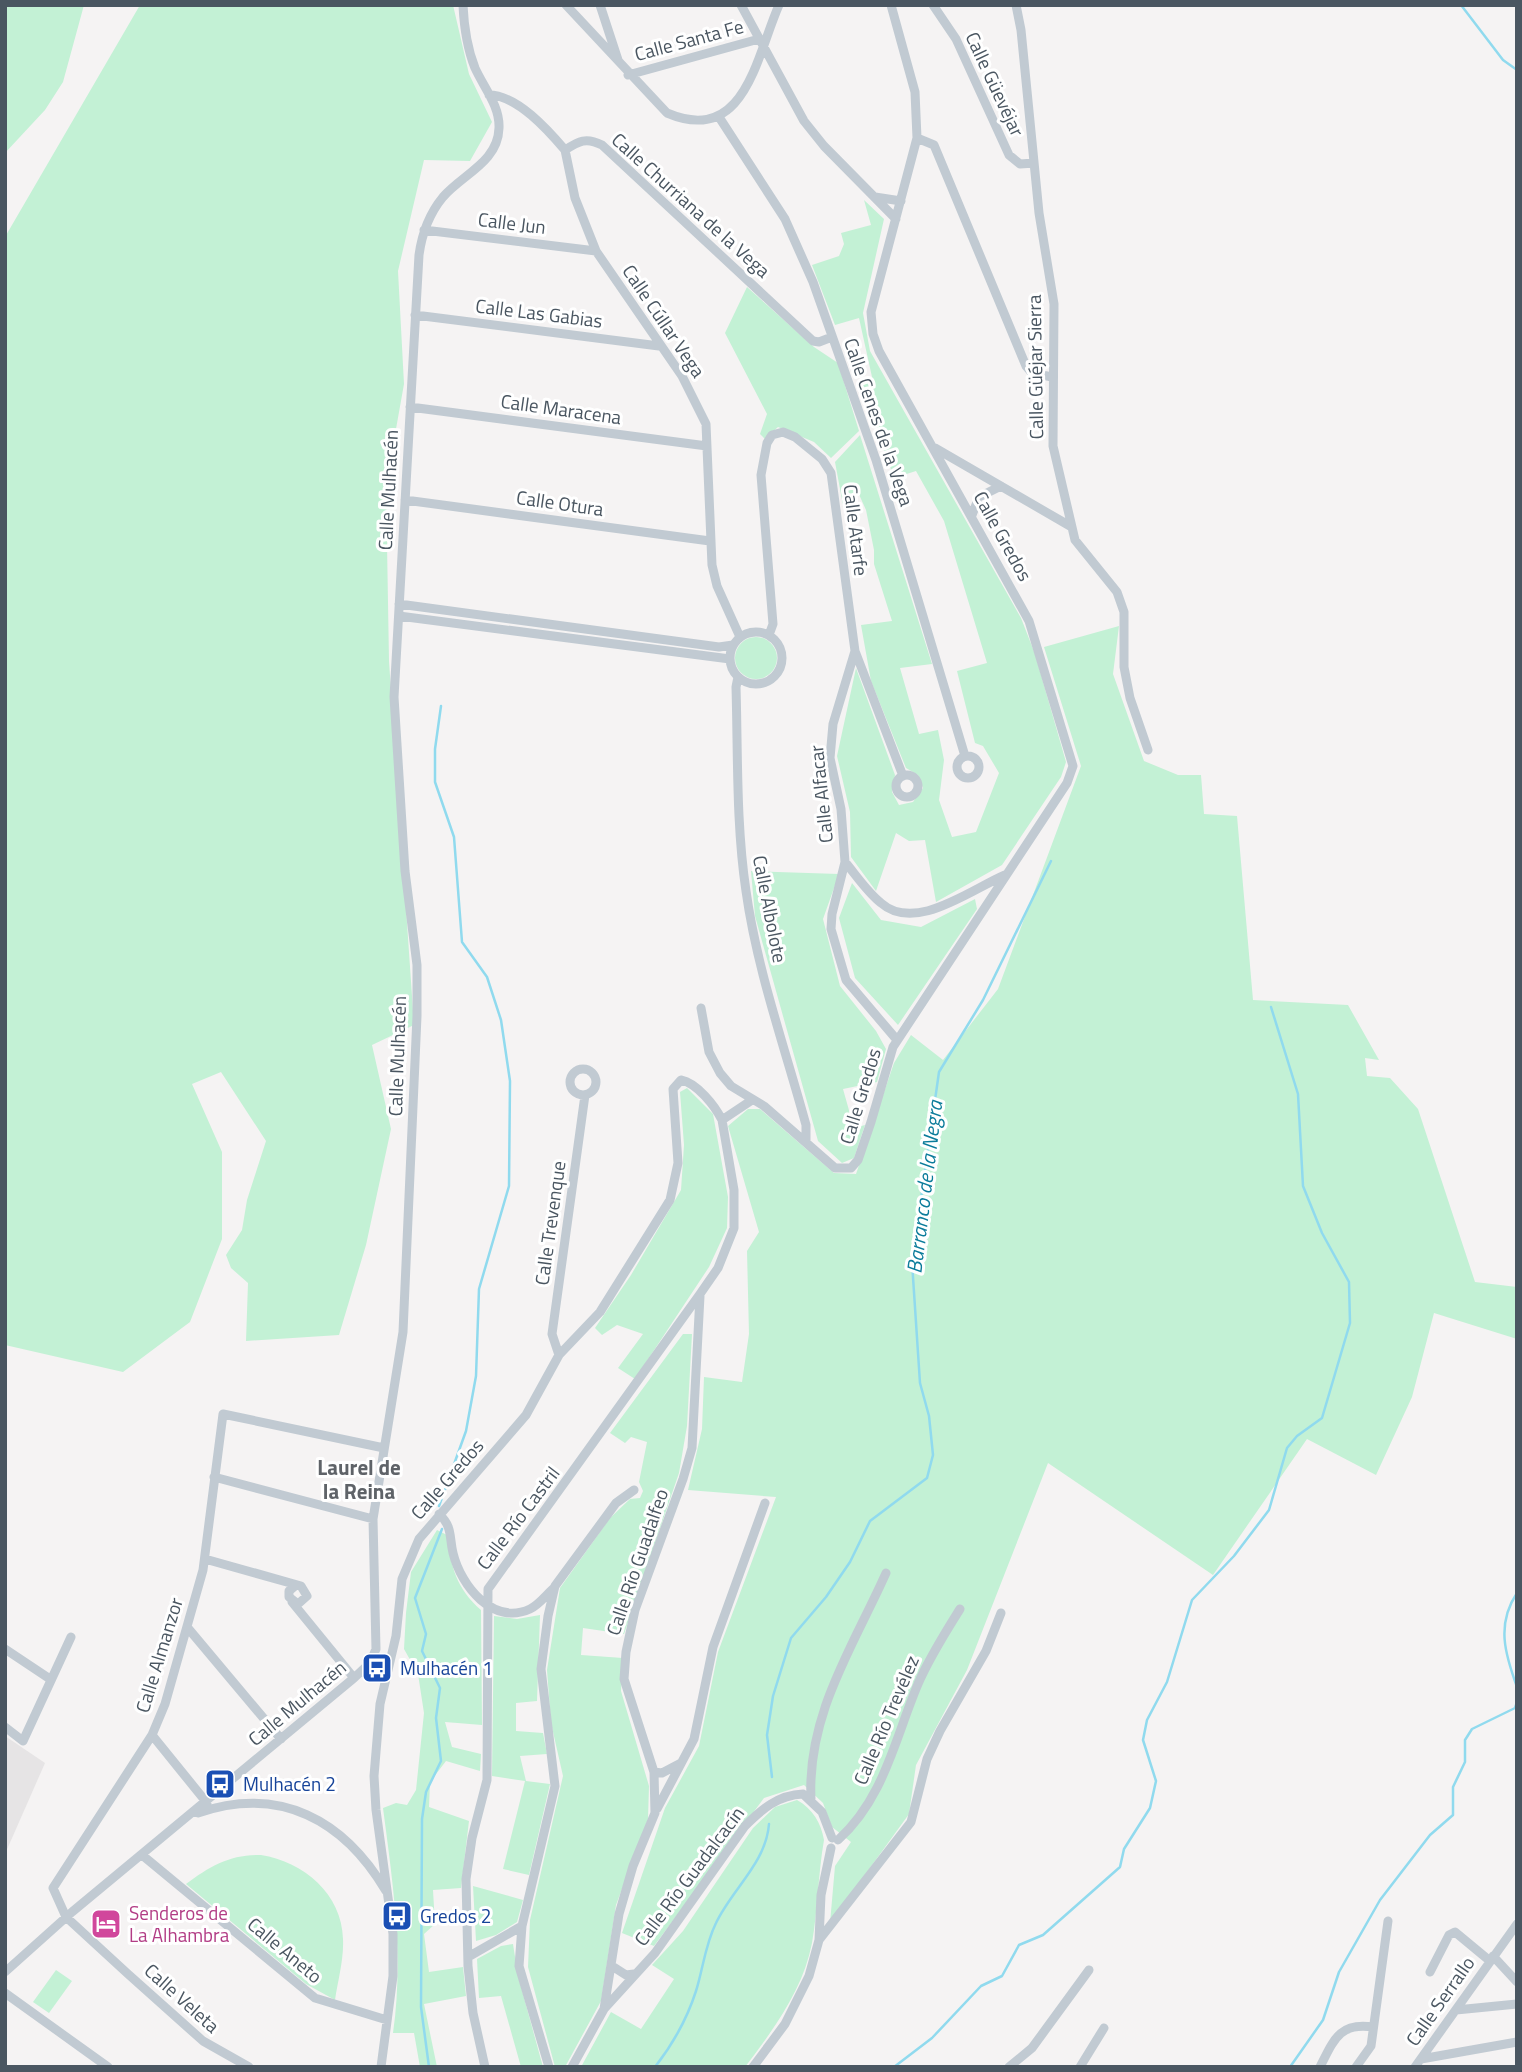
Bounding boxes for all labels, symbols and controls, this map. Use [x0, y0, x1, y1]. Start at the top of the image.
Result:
street label: Calle Santa Fe [631, 11, 747, 68]
street label: Calle Güevéjar [959, 27, 1033, 141]
street label: Calle Churriana de la Vega [605, 125, 778, 284]
street label: Calle Jun [476, 204, 548, 241]
street label: Calle Cúllar Vega [616, 258, 713, 384]
street label: Calle Las Gabias [474, 290, 604, 335]
street label: Calle Güéjar Sierra [1019, 294, 1050, 440]
street label: Calle Cenes de la Vega [837, 334, 922, 510]
street label: Calle Maracena [499, 386, 624, 431]
street label: Calle Mulhacén [370, 429, 405, 551]
street label: Calle Otura [515, 482, 606, 523]
street label: Calle Atarfe [837, 483, 876, 577]
street label: Calle Gredos [967, 485, 1040, 586]
street label: Calle Alfacar [801, 743, 840, 844]
street label: Calle Albolote [746, 853, 795, 965]
street label: Calle Mulhacén [380, 995, 413, 1117]
street label: Calle Gredos [831, 1044, 888, 1147]
water label: Barranco de la Negra [898, 1097, 951, 1275]
street label: Calle Trevenque [526, 1159, 573, 1287]
street label: Calle Gredos [403, 1432, 490, 1526]
district label: Laurel de la Reina [317, 1451, 401, 1507]
street label: Calle Río Castril [469, 1460, 566, 1576]
street label: Calle Río Guadalfeo [598, 1485, 675, 1639]
street label: Calle Almanzor [127, 1593, 190, 1716]
bus stop icon: Mulhacén 1 [360, 1651, 394, 1685]
street label: Calle Río Trevélez [845, 1651, 926, 1789]
street label: Calle Mulhacén [241, 1653, 352, 1752]
place label: Mulhacén 1 [400, 1653, 493, 1682]
bus stop icon: Mulhacén 2 [203, 1767, 237, 1801]
place label: Mulhacén 2 [243, 1769, 336, 1798]
street label: Calle Río Guadalcacín [626, 1800, 751, 1952]
place label: Senderos de La Alhambra [129, 1898, 230, 1949]
bus stop icon: Gredos 2 [380, 1899, 414, 1933]
place label: Gredos 2 [420, 1901, 491, 1930]
hotel icon: Senderos de La Alhambra [89, 1907, 123, 1941]
street label: Calle Aneto [241, 1910, 329, 1990]
street label: Calle Serrallo [1398, 1950, 1481, 2052]
street label: Calle Veleta [138, 1956, 227, 2040]

